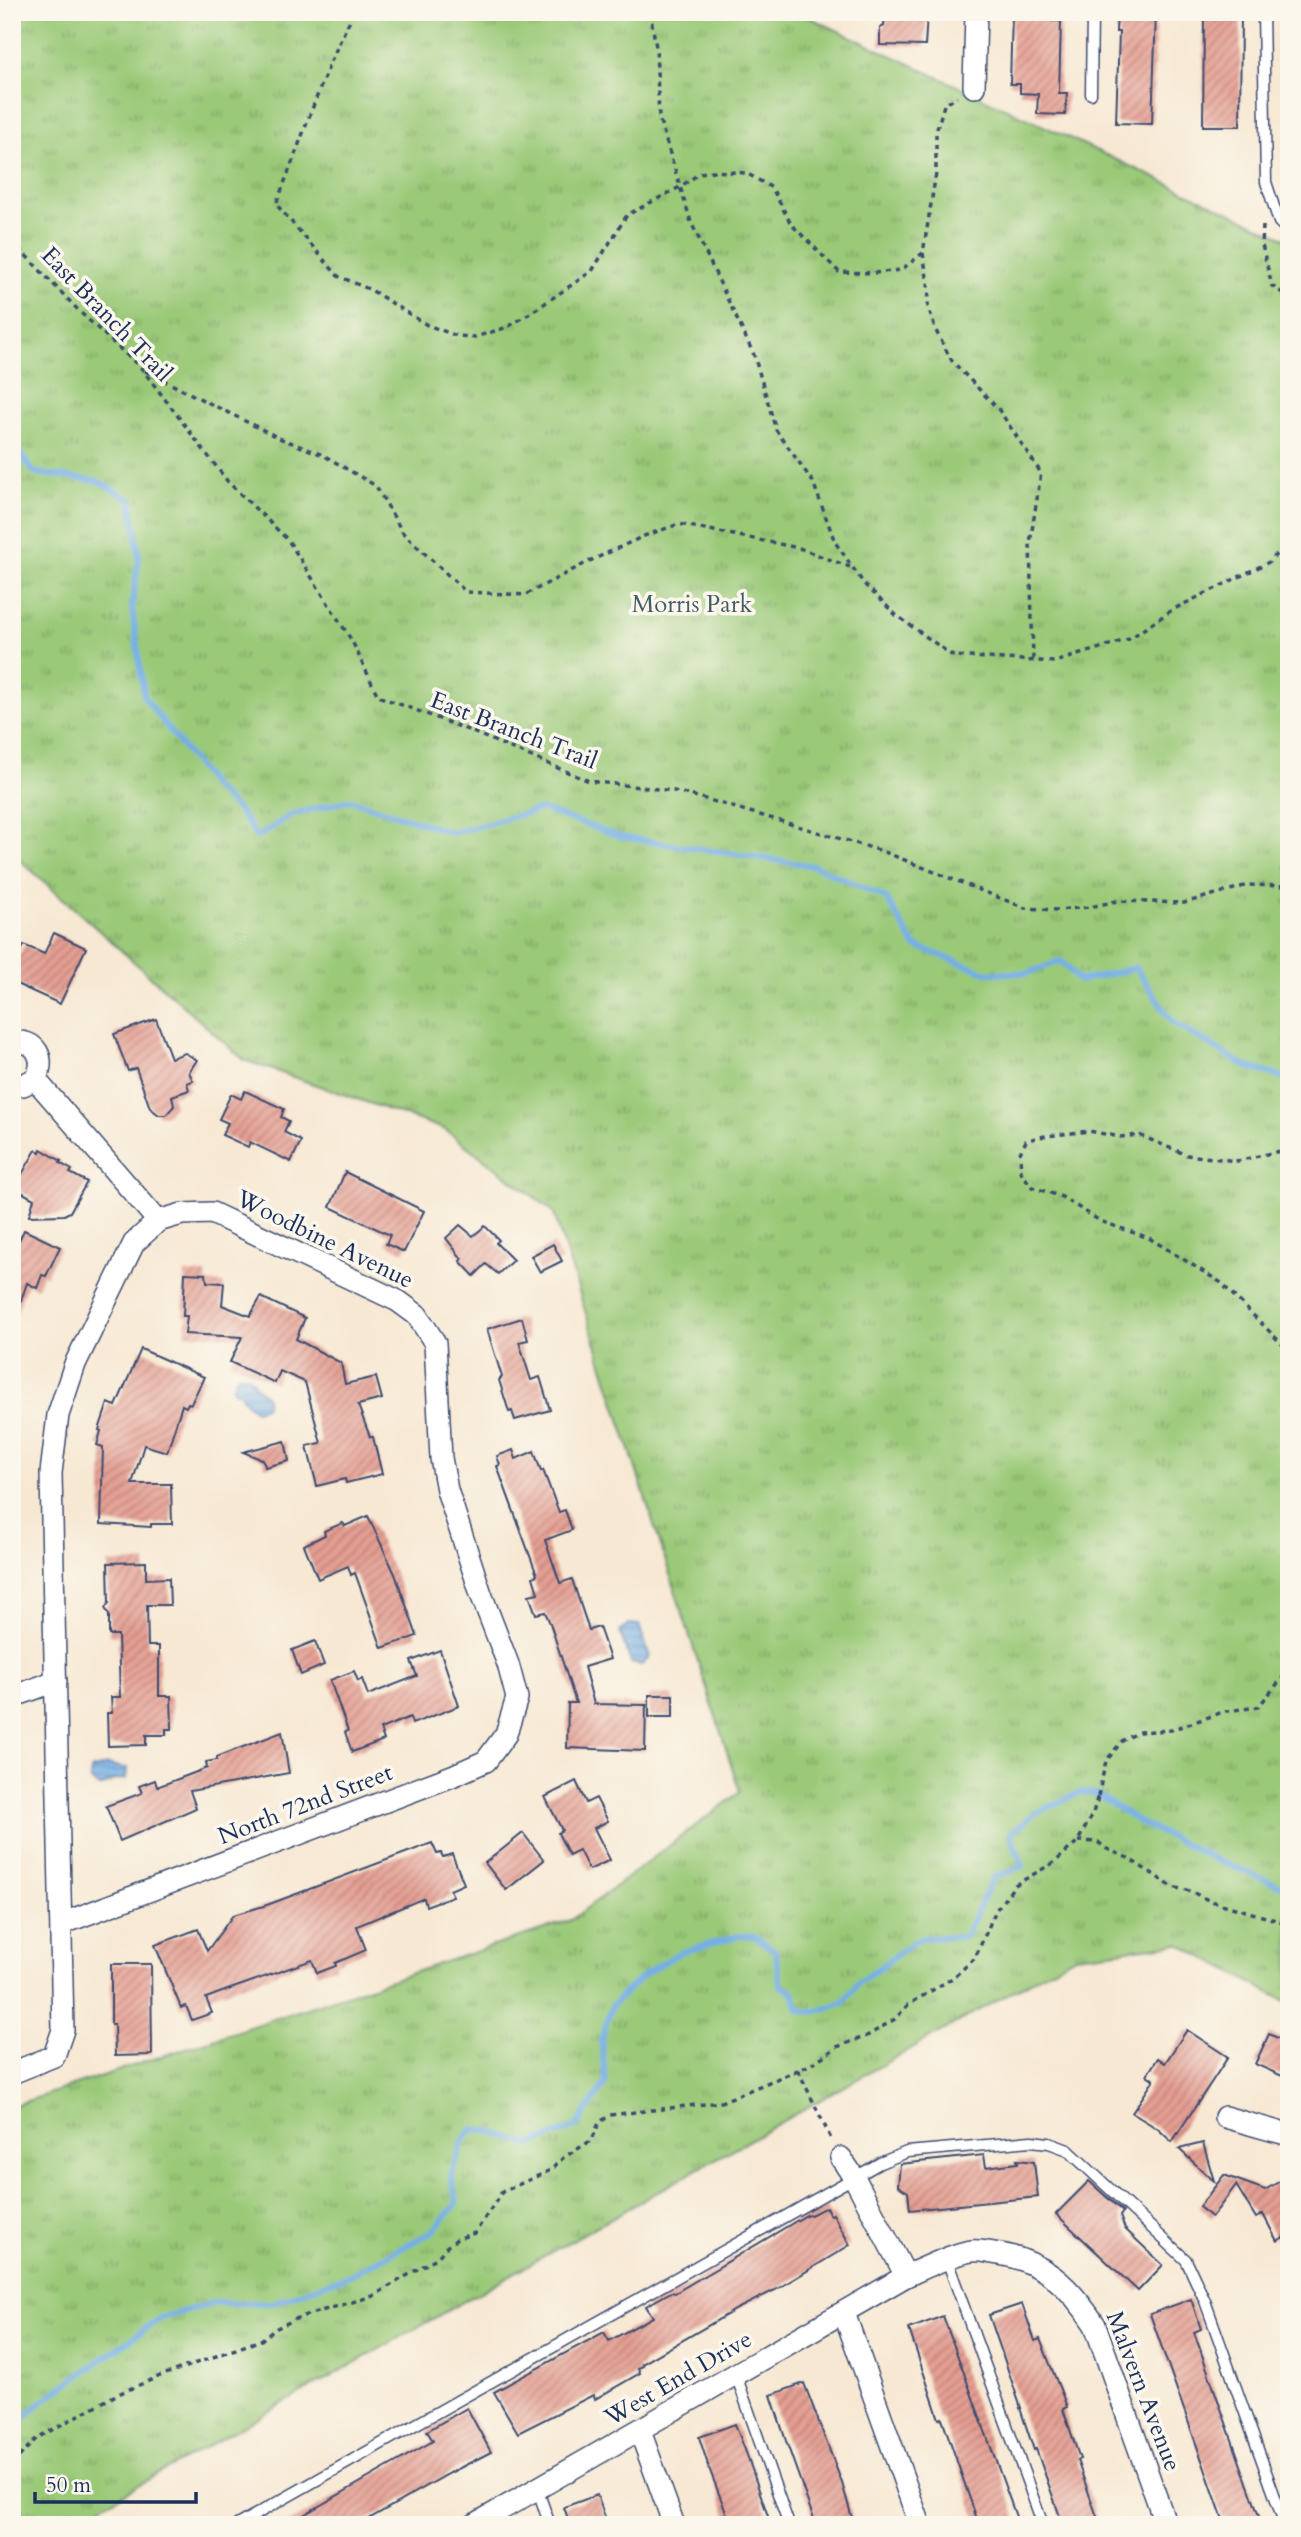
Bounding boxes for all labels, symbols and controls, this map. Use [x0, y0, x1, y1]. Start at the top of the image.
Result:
street label: East Branch Trail [33, 239, 180, 389]
park label: Morris Park [632, 588, 752, 621]
street label: East Branch Trail [426, 683, 602, 777]
street label: Woodbine Avenue [230, 1182, 419, 1297]
street label: North 72nd Street [213, 1756, 398, 1853]
street label: Malvern Avenue [1098, 2306, 1189, 2476]
street label: West End Drive [598, 2323, 758, 2435]
scale bar [35, 2460, 196, 2504]
text: 50 m [46, 2471, 91, 2500]

